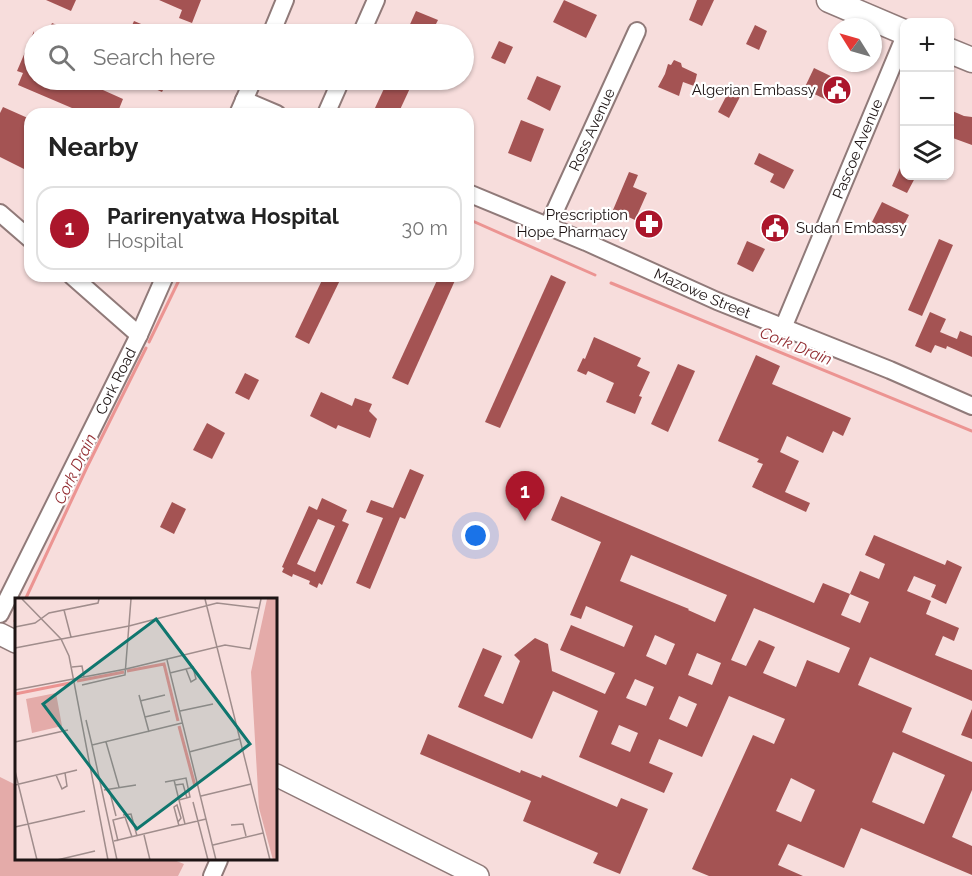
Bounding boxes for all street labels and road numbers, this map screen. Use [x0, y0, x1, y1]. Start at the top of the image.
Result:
street label: Ross Avenue [565, 85, 619, 174]
street label: Pascoe Avenue [829, 96, 887, 202]
street label: Mazowe Street [651, 265, 753, 322]
street label: Cork Road [92, 345, 140, 418]

